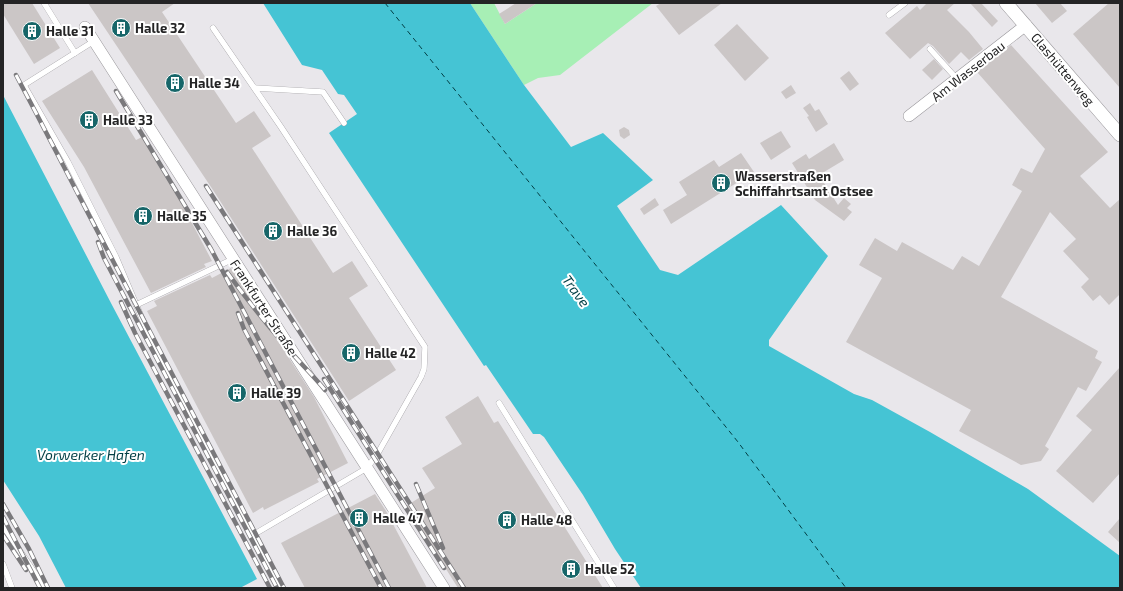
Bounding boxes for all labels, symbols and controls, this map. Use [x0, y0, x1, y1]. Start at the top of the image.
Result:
building icon: Halle 32 [110, 17, 132, 39]
building icon: Halle 31 [21, 20, 43, 42]
place label: Halle 32 [135, 20, 185, 36]
place label: Halle 31 [46, 23, 94, 39]
street label: Glashüttenweg [1028, 29, 1098, 109]
street label: Am Wasserbau [928, 37, 1008, 105]
building icon: Halle 34 [164, 72, 186, 94]
place label: Halle 34 [189, 75, 240, 91]
building icon: Halle 33 [78, 109, 100, 131]
place label: Halle 33 [103, 112, 153, 128]
place label: Wasserstraßen Schiffahrtsamt Ostsee [735, 168, 873, 199]
building icon: Wasserstraßen Schiffahrtsamt Ostsee [710, 172, 732, 194]
building icon: Halle 35 [132, 205, 154, 227]
place label: Halle 35 [157, 208, 207, 224]
building icon: Halle 36 [262, 220, 284, 242]
place label: Halle 36 [287, 223, 337, 239]
street label: Frankfurter Straße [227, 256, 301, 358]
water label: Trave [559, 271, 594, 310]
building icon: Halle 42 [340, 342, 362, 364]
place label: Halle 42 [365, 345, 416, 361]
building icon: Halle 39 [226, 382, 248, 404]
place label: Halle 39 [251, 385, 301, 401]
water label: Vorwerker Hafen [37, 446, 145, 463]
building icon: Halle 47 [348, 507, 370, 529]
building icon: Halle 48 [496, 509, 518, 531]
place label: Halle 47 [373, 510, 423, 526]
place label: Halle 48 [521, 512, 572, 528]
building icon: Halle 52 [560, 558, 582, 580]
place label: Halle 52 [585, 561, 635, 577]

